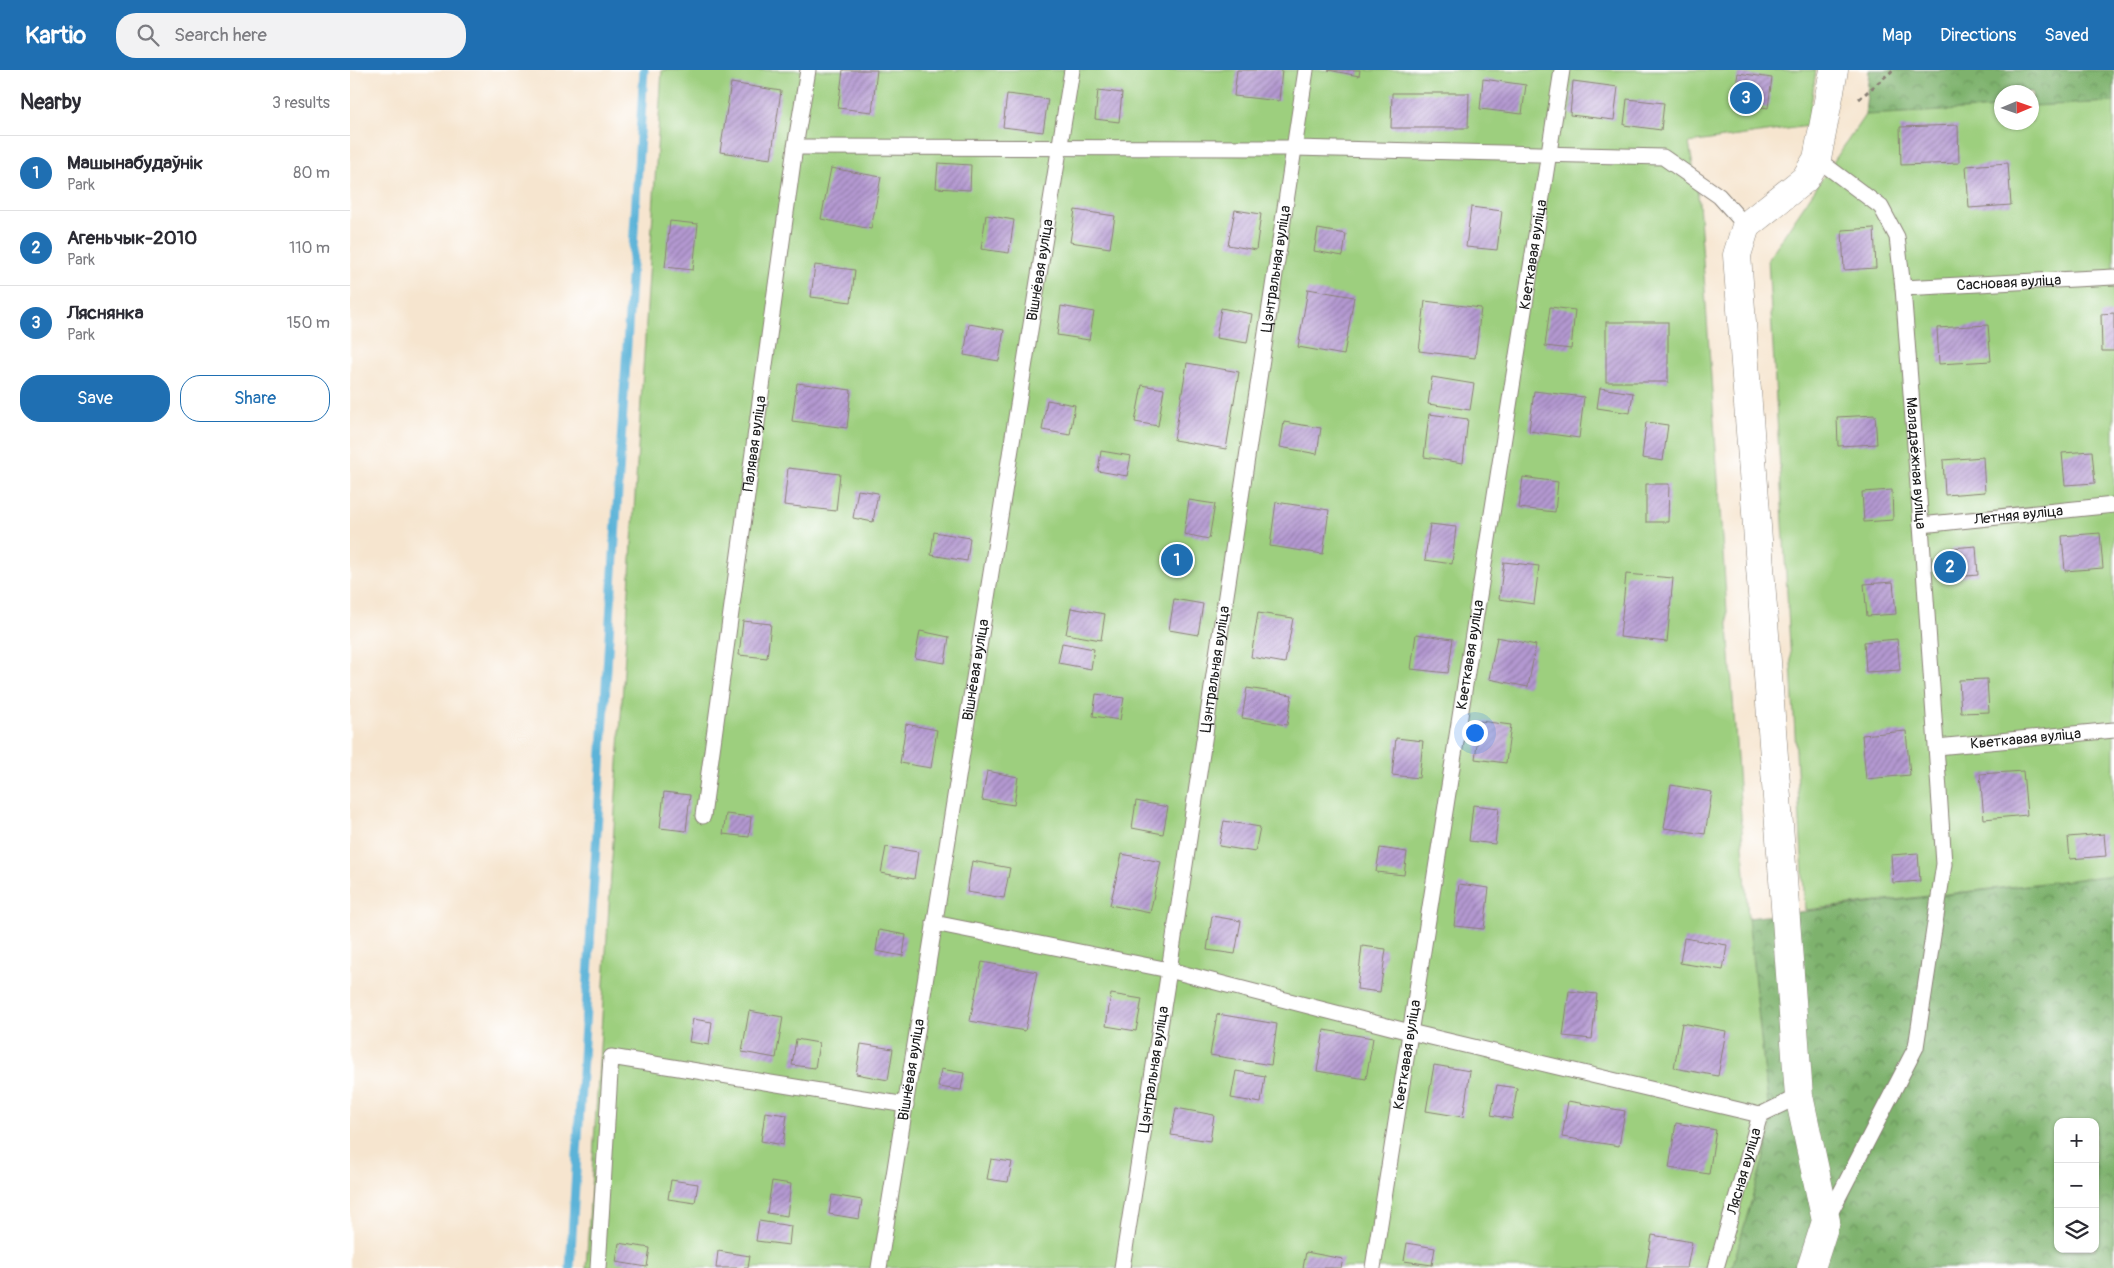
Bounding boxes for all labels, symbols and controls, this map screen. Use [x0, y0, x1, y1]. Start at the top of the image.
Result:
search box [116, 13, 466, 58]
text: Kartio [25, 21, 86, 50]
icon: search [134, 21, 162, 49]
text: Search here [174, 23, 267, 47]
text: Map [1882, 24, 1912, 47]
text: Directions [1940, 24, 2016, 47]
text: Saved [2044, 24, 2089, 47]
pin: 3 [1730, 79, 1762, 117]
north arrow [1994, 85, 2039, 130]
text: Nearby [20, 89, 81, 116]
text: 3 results [272, 93, 330, 113]
text: Машынабудаўнік [67, 151, 203, 175]
text: 1 [33, 163, 39, 183]
text: 80 m [293, 163, 330, 183]
text: Park [67, 175, 95, 195]
street label: Кветкавая вуліца [1515, 198, 1551, 311]
street label: Цэнтральная вуліца [1257, 204, 1295, 334]
street label: Вішнёвая вуліца [1023, 218, 1058, 322]
text: Агеньчык-2010 [67, 226, 197, 250]
text: 2 [32, 238, 40, 258]
text: 110 m [289, 238, 330, 258]
text: Park [67, 250, 95, 270]
street label: Сасновая вуліца [1956, 271, 2062, 295]
text: Ляснянка [67, 301, 144, 325]
text: 3 [32, 313, 40, 333]
text: 150 m [286, 313, 330, 333]
text: Park [67, 325, 95, 345]
button: Save [20, 375, 170, 422]
button: Share [180, 375, 330, 422]
street label: Палявая вуліца [739, 395, 771, 493]
street label: Маладзёжная вуліца [1901, 397, 1930, 530]
street label: Летняя вуліца [1972, 501, 2064, 530]
pin: 1 [1161, 541, 1193, 579]
pin: 2 [1934, 548, 1966, 586]
street label: Кветкавая вуліца [1452, 598, 1488, 711]
street label: Цэнтральная вуліца [1196, 604, 1234, 734]
street label: Вішнёвая вуліца [958, 617, 993, 722]
your location [1462, 720, 1488, 746]
street label: Кветкавая вуліца [1969, 724, 2082, 754]
street label: Кветкавая вуліца [1389, 998, 1425, 1111]
street label: Цэнтральная вуліца [1134, 1005, 1173, 1134]
street label: Вішнёвая вуліца [894, 1017, 929, 1122]
map controls [2054, 1118, 2099, 1253]
button: + [2054, 1118, 2099, 1163]
street label: Лясная вуліца [1723, 1126, 1766, 1218]
button: − [2054, 1163, 2099, 1208]
button: layers [2054, 1208, 2099, 1253]

